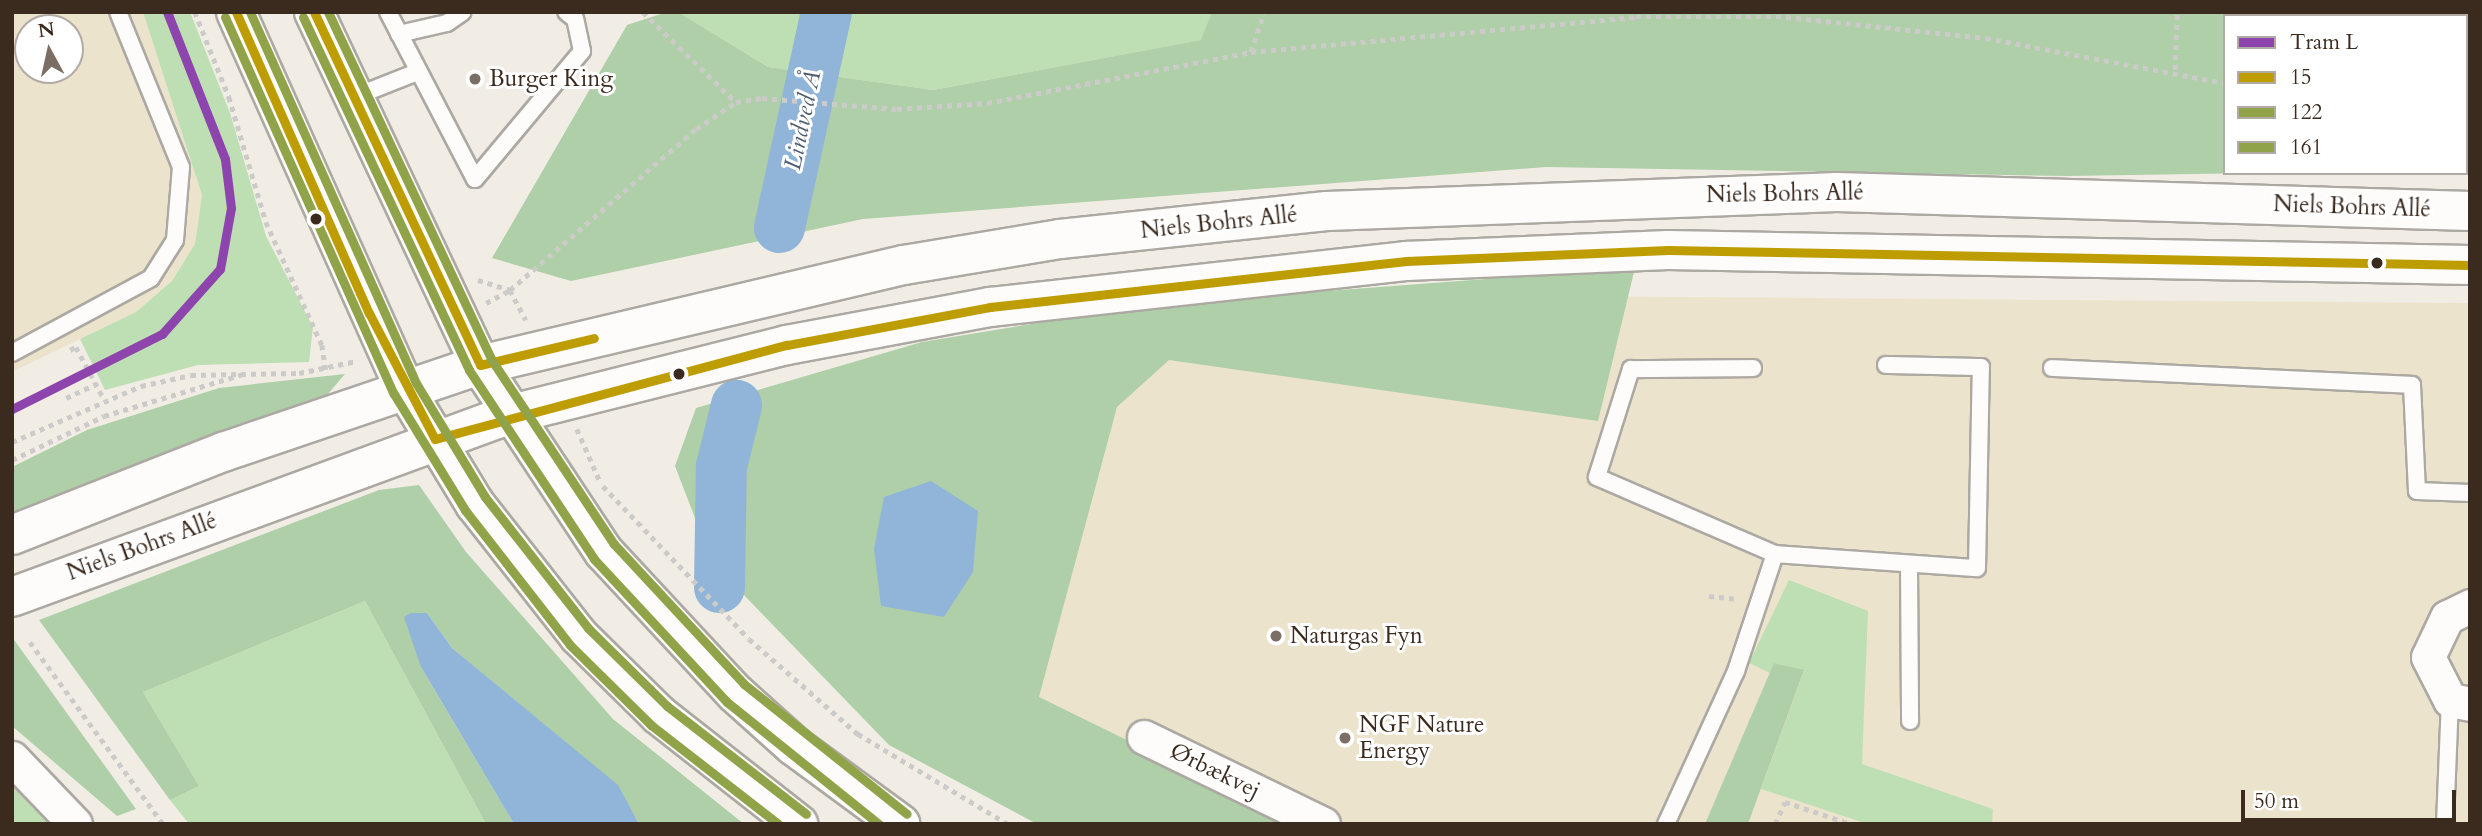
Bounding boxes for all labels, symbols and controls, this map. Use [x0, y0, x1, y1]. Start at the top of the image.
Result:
north arrow [14, 14, 84, 84]
legend [2223, 14, 2468, 175]
text: N [36, 16, 56, 44]
text: Tram L [2290, 28, 2358, 57]
text: 15 [2290, 63, 2312, 92]
place label: Burger King [489, 65, 613, 93]
water label: Lindved Å [778, 68, 828, 172]
marker: Burger King [467, 71, 483, 87]
text: 122 [2290, 98, 2322, 127]
text: 161 [2290, 133, 2322, 162]
street label: Niels Bohrs Allé [1706, 179, 1864, 209]
street label: Niels Bohrs Allé [2273, 190, 2431, 224]
street label: Niels Bohrs Allé [1139, 201, 1299, 245]
unlabelled marker [309, 212, 323, 226]
unlabelled marker [2370, 256, 2384, 270]
unlabelled marker [672, 367, 686, 381]
street label: Niels Bohrs Allé [63, 507, 221, 587]
place label: Naturgas Fyn [1290, 622, 1423, 650]
marker: Naturgas Fyn [1268, 628, 1284, 644]
place label: NGF Nature Energy [1359, 711, 1484, 765]
marker: NGF Nature Energy [1337, 730, 1353, 746]
street label: Ørbækvej [1165, 737, 1265, 805]
scale bar [2244, 776, 2459, 820]
text: 50 m [2254, 787, 2299, 816]

